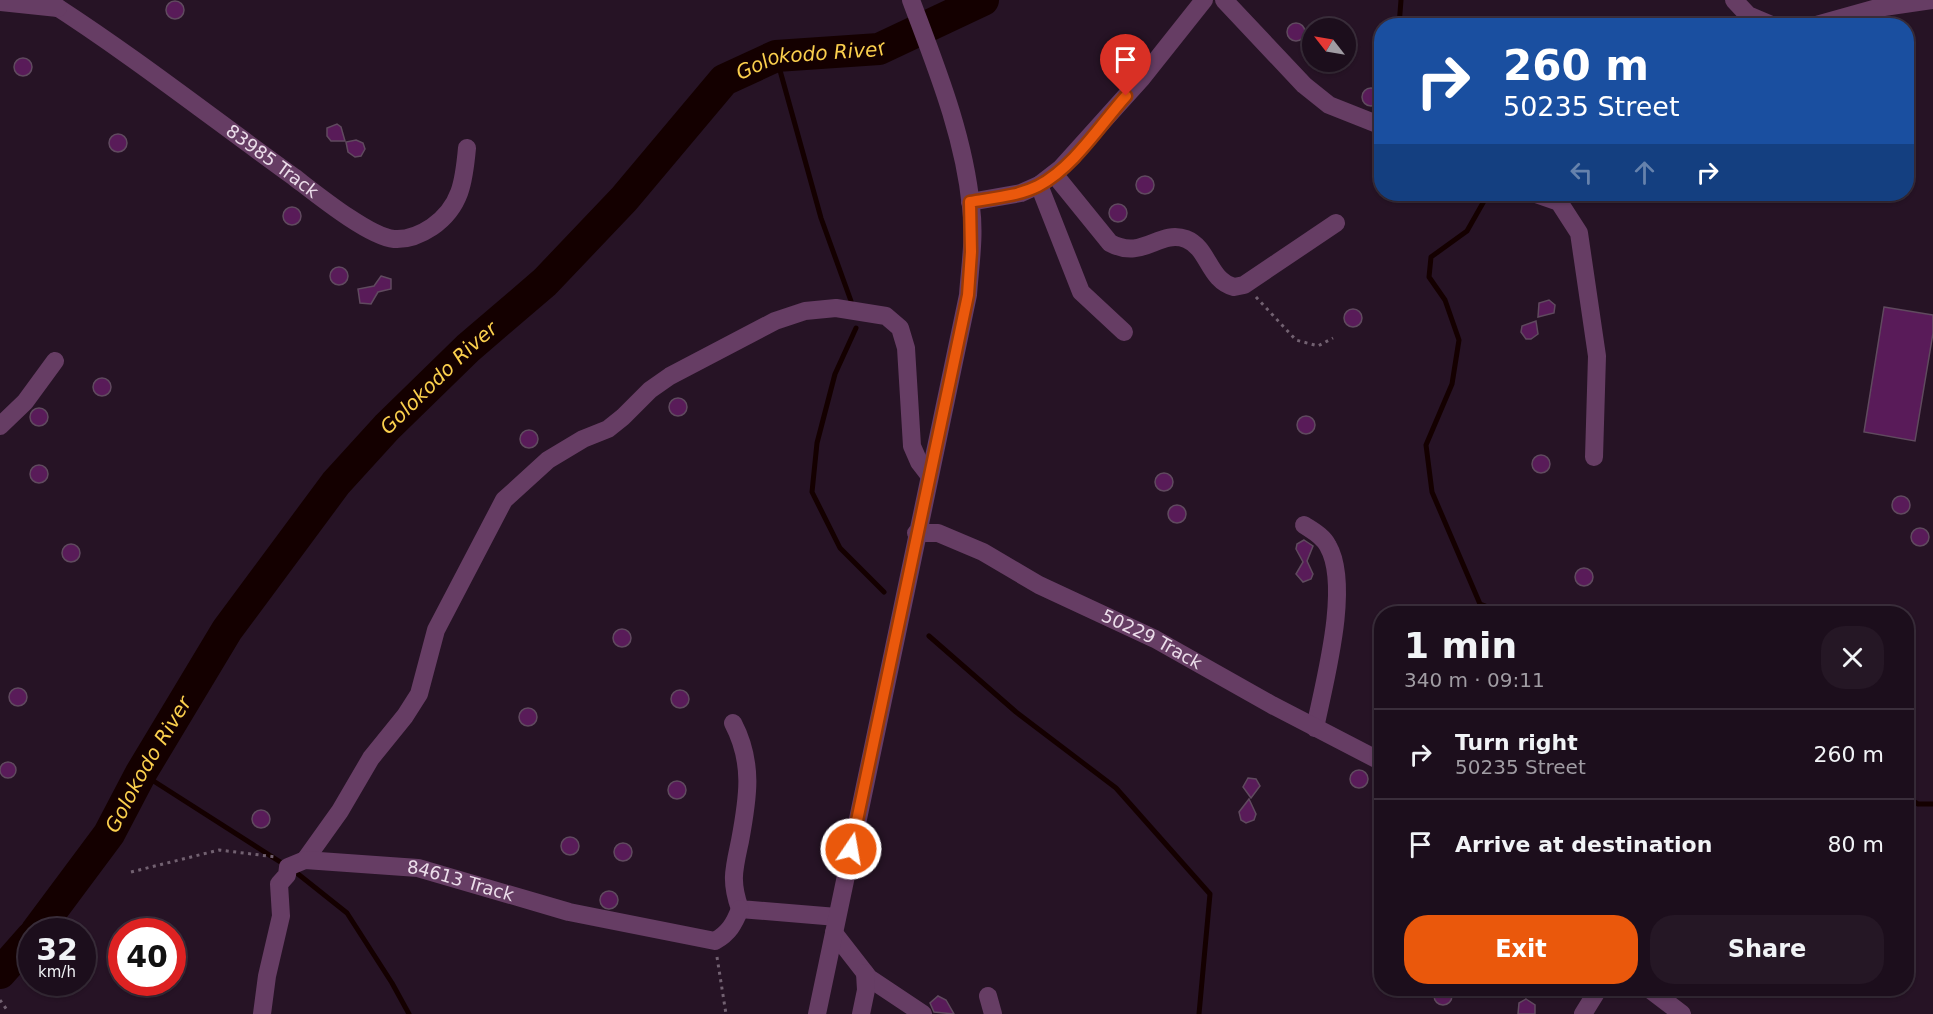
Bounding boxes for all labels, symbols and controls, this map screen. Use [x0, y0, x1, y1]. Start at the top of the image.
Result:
north arrow [1302, 18, 1356, 72]
map controls [1302, 18, 1356, 72]
pin [1100, 34, 1151, 96]
water label: Golokodo River [732, 35, 892, 85]
text: 260 m [1503, 41, 1649, 90]
icon: right [1404, 42, 1482, 120]
icon: arrive [1109, 43, 1142, 76]
text: 50235 Street [1503, 91, 1680, 122]
street label: 83985 Track [222, 120, 323, 202]
icon: left [1565, 156, 1598, 189]
icon: ahead [1628, 156, 1661, 189]
icon: right [1691, 156, 1724, 189]
water label: Golokodo River [375, 315, 503, 439]
street label: 50229 Track [1098, 605, 1206, 674]
text: 1 min [1404, 625, 1517, 666]
button: close [1821, 626, 1884, 689]
text: 340 m · 09:11 [1404, 668, 1545, 692]
water label: Golokodo River [100, 691, 197, 836]
text: Turn right [1455, 730, 1578, 755]
icon: right [1404, 738, 1437, 771]
text: 260 m [1814, 742, 1884, 767]
text: 50235 Street [1455, 755, 1586, 779]
position arrow [819, 817, 883, 881]
icon: arrive [1404, 828, 1437, 861]
text: Arrive at destination [1455, 832, 1712, 857]
text: 80 m [1828, 832, 1884, 857]
street label: 84613 Track [406, 856, 517, 906]
button: Exit [1404, 915, 1638, 984]
button: Share [1650, 915, 1884, 984]
speed limit sign: 40 [108, 918, 186, 996]
text: 32 [36, 932, 78, 967]
text: km/h [38, 963, 76, 981]

